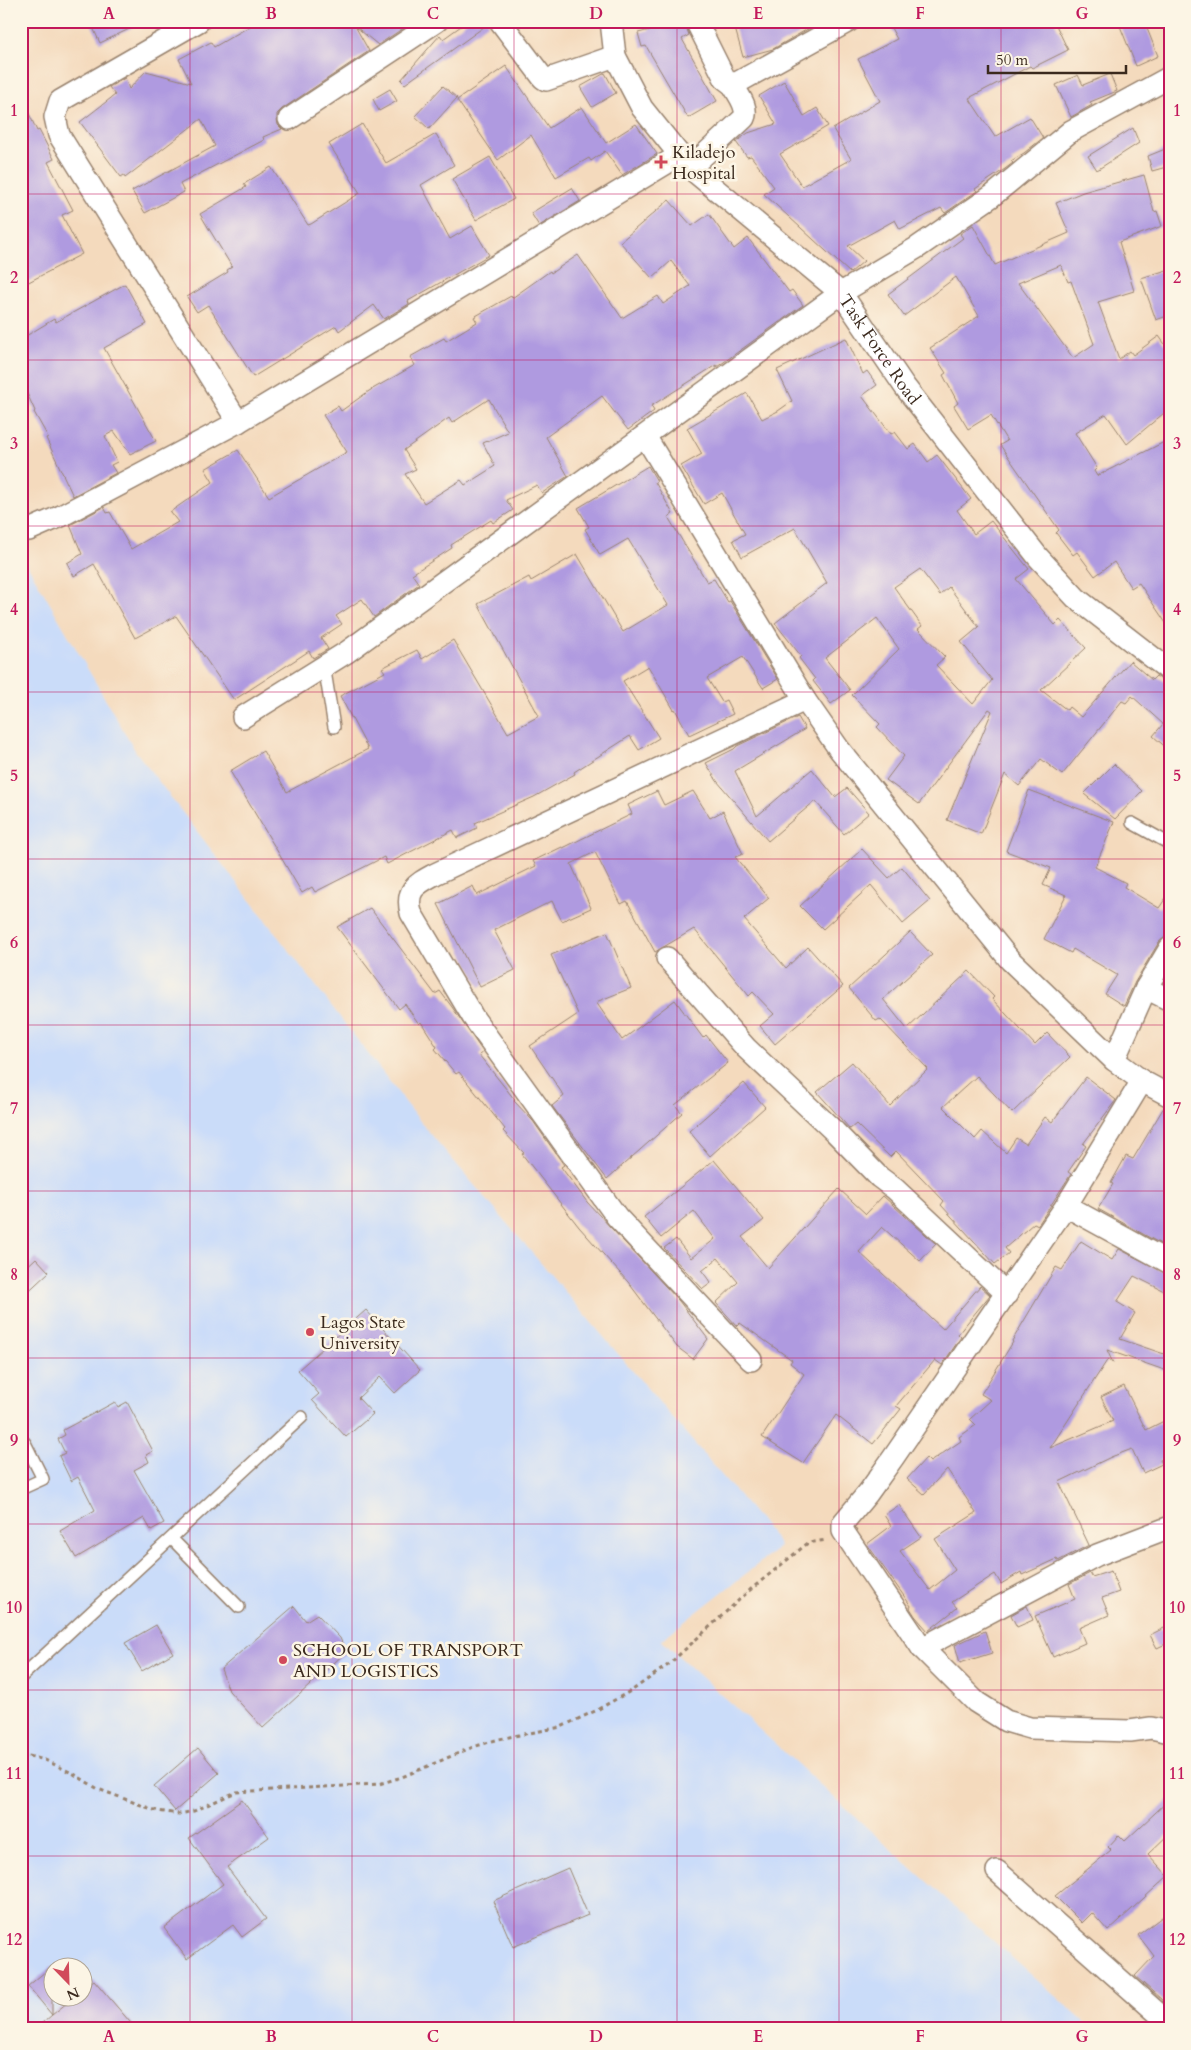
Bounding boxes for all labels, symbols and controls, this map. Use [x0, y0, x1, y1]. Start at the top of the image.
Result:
text: A [103, 3, 115, 25]
text: B [265, 3, 277, 25]
text: C [427, 3, 439, 25]
text: D [589, 3, 603, 25]
text: E [753, 3, 763, 25]
text: F [915, 3, 925, 25]
text: G [1075, 3, 1089, 25]
scale bar [988, 42, 1126, 74]
text: 50 m [996, 50, 1028, 70]
text: 1 [10, 100, 18, 122]
text: 1 [1173, 100, 1181, 122]
place label: Kiladejo Hospital [672, 140, 736, 186]
marker: Kiladejo Hospital [654, 155, 668, 169]
text: 2 [10, 267, 18, 289]
text: 2 [1173, 267, 1181, 289]
street label: Task Force Road [832, 289, 926, 410]
text: 3 [10, 433, 18, 455]
text: 3 [1173, 433, 1181, 455]
text: 4 [10, 599, 18, 621]
text: 4 [1173, 599, 1181, 621]
text: 5 [10, 765, 18, 787]
text: 5 [1173, 765, 1181, 787]
text: 6 [10, 932, 18, 954]
text: 6 [1173, 932, 1181, 954]
text: 7 [10, 1098, 18, 1120]
text: 7 [1173, 1098, 1181, 1120]
text: 8 [10, 1264, 18, 1286]
text: 8 [1173, 1264, 1181, 1286]
place label: Lagos State University [320, 1310, 406, 1356]
marker: Lagos State University [304, 1326, 316, 1338]
text: 9 [10, 1430, 18, 1452]
text: 9 [1173, 1430, 1181, 1452]
text: 10 [6, 1597, 22, 1619]
text: 10 [1169, 1597, 1185, 1619]
place label: SCHOOL OF TRANSPORT AND LOGISTICS [293, 1638, 523, 1684]
marker: SCHOOL OF TRANSPORT AND LOGISTICS [277, 1654, 289, 1666]
text: 11 [6, 1763, 22, 1785]
text: 11 [1169, 1763, 1185, 1785]
text: 12 [6, 1929, 22, 1951]
text: 12 [1169, 1929, 1185, 1951]
north arrow [42, 1958, 92, 2008]
text: N [64, 1982, 82, 2005]
text: A [103, 2026, 115, 2048]
text: B [265, 2026, 277, 2048]
text: C [427, 2026, 439, 2048]
text: D [589, 2026, 603, 2048]
text: E [753, 2026, 763, 2048]
text: F [915, 2026, 925, 2048]
text: G [1075, 2026, 1089, 2048]

